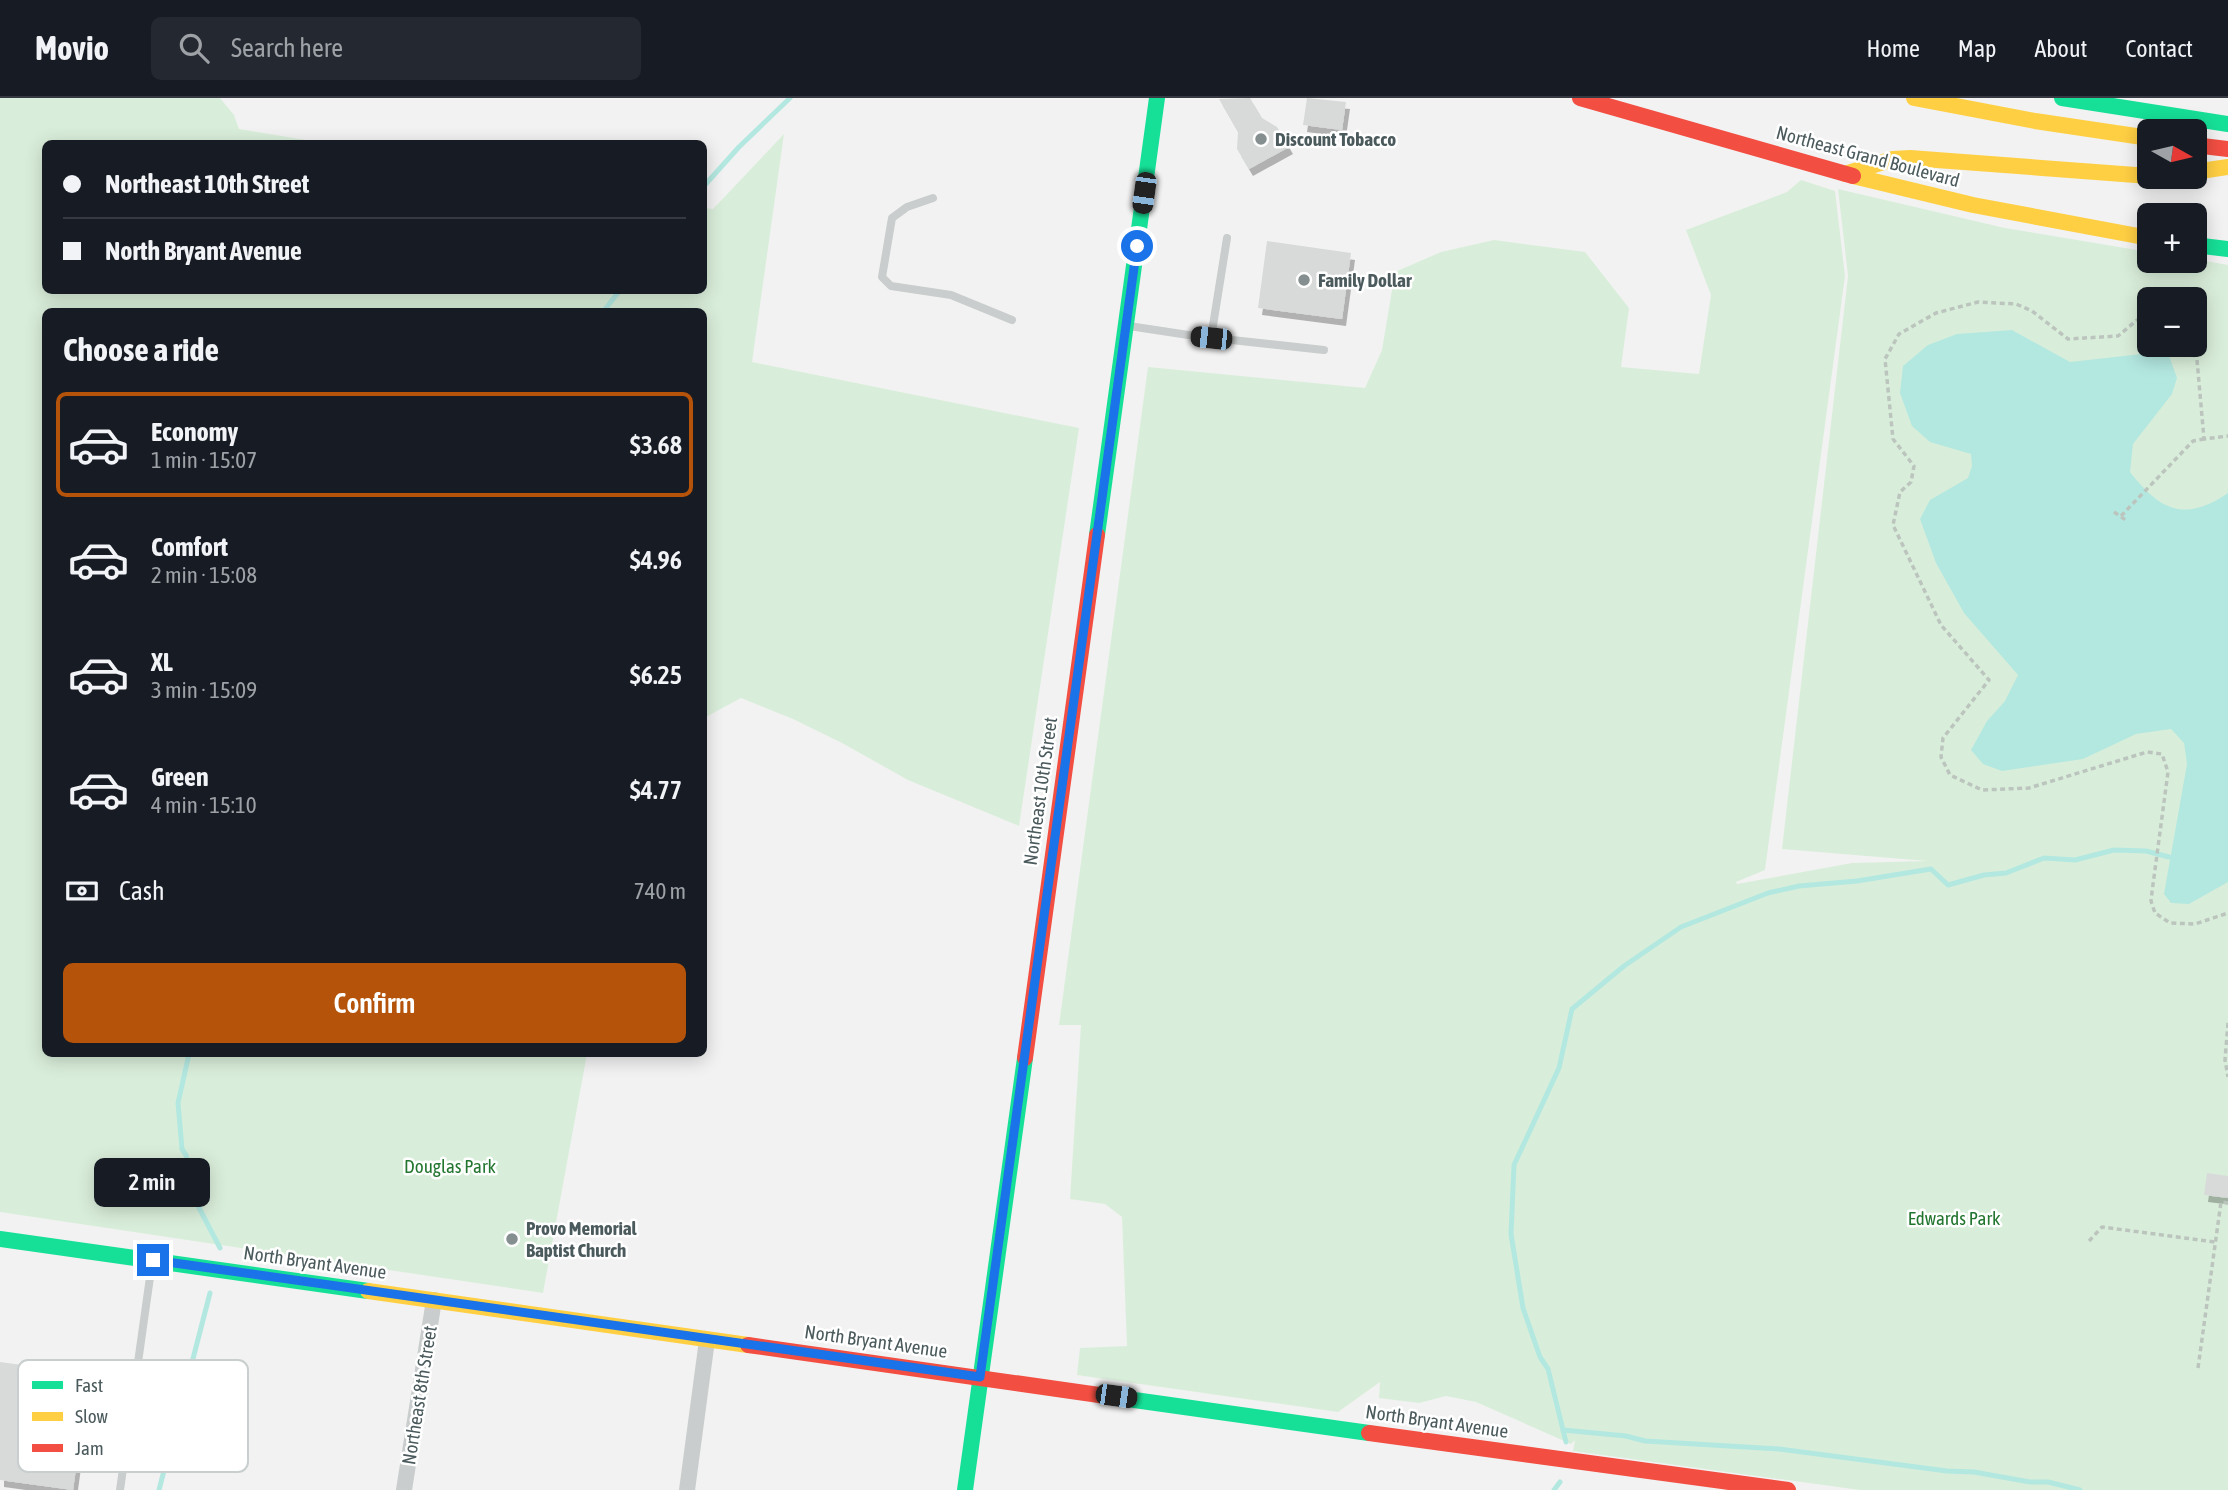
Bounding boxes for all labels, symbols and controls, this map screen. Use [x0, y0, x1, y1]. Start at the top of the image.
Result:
search box [151, 17, 641, 80]
text: Movio [35, 29, 109, 67]
icon: search [175, 29, 213, 67]
text: Search here [231, 33, 343, 63]
text: Home [1866, 35, 1920, 62]
text: Map [1958, 35, 1996, 62]
text: About [2034, 35, 2087, 62]
text: Contact [2125, 35, 2193, 62]
north arrow [2137, 119, 2207, 189]
map controls [2137, 119, 2207, 357]
street label: Northeast Grand Boulevard [1774, 121, 1962, 191]
place label: Discount Tobacco [1275, 128, 1396, 150]
marker: Discount Tobacco [1253, 131, 1269, 147]
text: Northeast 10th Street [105, 169, 309, 199]
car [1131, 171, 1158, 215]
button: + [2137, 203, 2207, 273]
route start [1121, 230, 1153, 262]
text: North Bryant Avenue [105, 236, 302, 266]
place label: Family Dollar [1318, 269, 1412, 291]
marker: Family Dollar [1296, 272, 1312, 288]
button: − [2137, 287, 2207, 357]
car [1190, 325, 1233, 351]
text: Choose a ride [63, 331, 219, 368]
icon: car [67, 413, 130, 476]
text: Economy [151, 417, 238, 447]
text: $3.68 [630, 430, 682, 460]
text: 1 min · 15:07 [151, 447, 257, 473]
icon: car [67, 528, 130, 591]
text: Comfort [151, 532, 228, 562]
text: $4.96 [630, 545, 682, 575]
text: 2 min · 15:08 [151, 562, 257, 588]
icon: car [67, 643, 130, 706]
text: XL [151, 647, 173, 677]
text: $6.25 [630, 660, 682, 690]
text: 3 min · 15:09 [151, 677, 257, 703]
street label: Northeast 10th Street [1019, 716, 1061, 866]
icon: car [67, 758, 130, 821]
text: Green [151, 762, 209, 792]
text: $4.77 [630, 775, 682, 805]
text: 4 min · 15:10 [151, 792, 257, 818]
icon: cash [63, 872, 101, 910]
text: Cash [119, 876, 165, 906]
text: 740 m [634, 878, 686, 904]
button: Confirm [63, 963, 686, 1043]
park label: Douglas Park [404, 1155, 497, 1177]
callout: 2 min [95, 1158, 211, 1208]
text: 2 min [129, 1169, 175, 1195]
park label: Edwards Park [1908, 1207, 2001, 1229]
place label: Provo Memorial Baptist Church [526, 1217, 638, 1261]
marker: Provo Memorial Baptist Church [504, 1231, 520, 1247]
street label: North Bryant Avenue [242, 1241, 388, 1283]
route end [137, 1244, 169, 1276]
street label: North Bryant Avenue [803, 1320, 949, 1362]
street label: Northeast 8th Street [397, 1324, 441, 1466]
legend [18, 1360, 248, 1472]
text: Fast [75, 1374, 103, 1396]
car [1094, 1383, 1139, 1409]
street label: North Bryant Avenue [1364, 1400, 1510, 1442]
text: Slow [75, 1405, 109, 1427]
text: Jam [75, 1437, 104, 1459]

